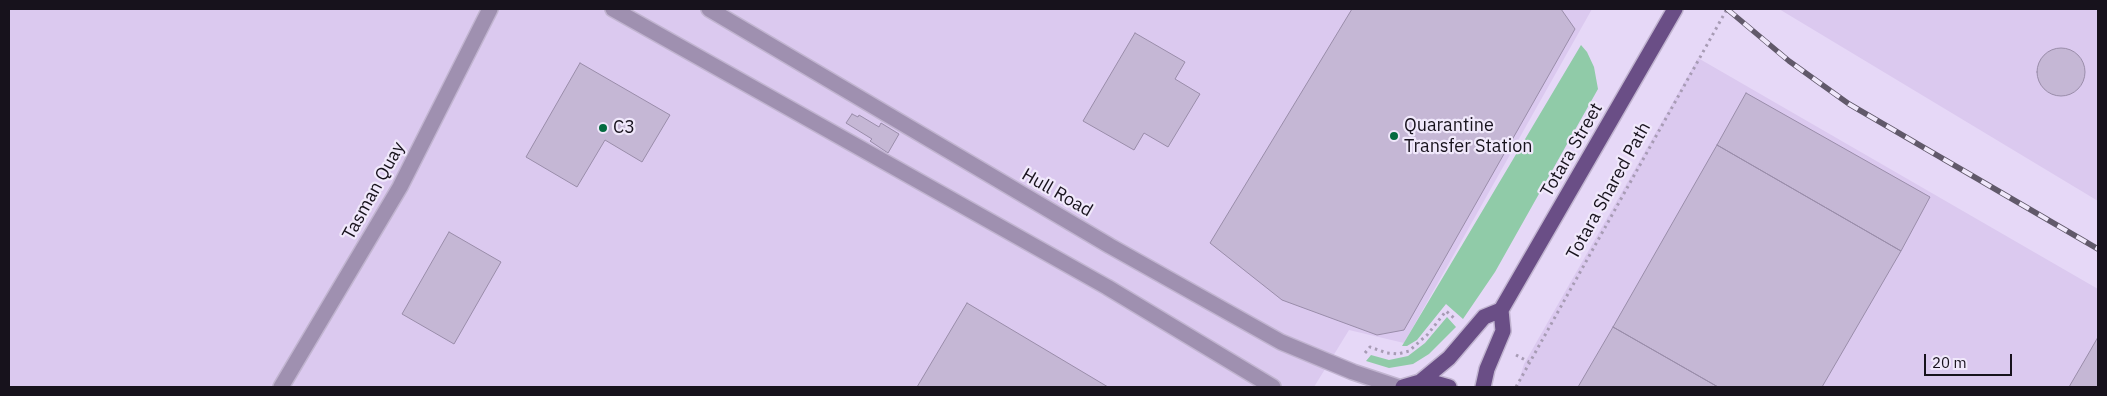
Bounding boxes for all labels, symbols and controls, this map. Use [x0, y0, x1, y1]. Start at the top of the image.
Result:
street label: Totara Street [1536, 99, 1608, 201]
place label: Quarantine Transfer Station [1404, 115, 1533, 158]
place label: C3 [613, 117, 635, 139]
street label: Totara Shared Path [1562, 119, 1656, 263]
marker: C3 [597, 122, 609, 134]
marker: Quarantine Transfer Station [1388, 130, 1400, 142]
street label: Tasman Quay [338, 138, 410, 244]
street label: Hull Road [1018, 164, 1096, 222]
scale bar [1927, 344, 2014, 376]
text: 20 m [1932, 353, 1967, 372]

